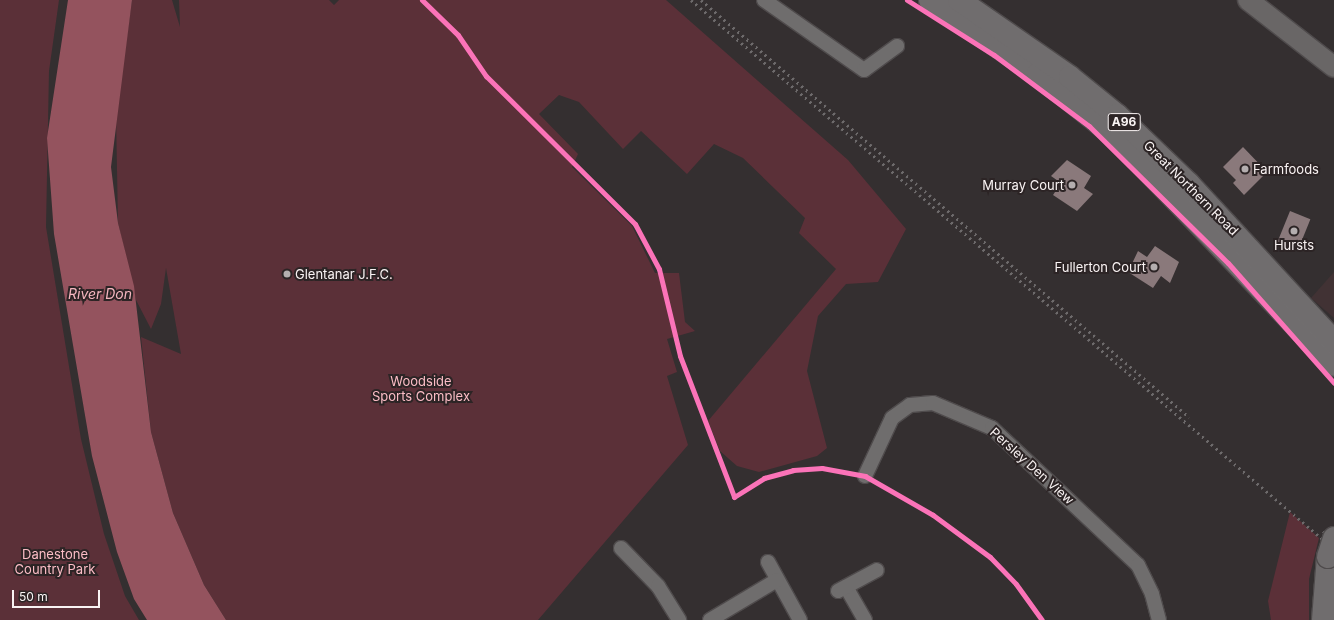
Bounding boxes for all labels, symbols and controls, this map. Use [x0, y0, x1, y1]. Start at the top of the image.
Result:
road number: A96 [1107, 112, 1141, 132]
street label: Great Northern Road [1140, 137, 1242, 239]
place label: Farmfoods [1253, 161, 1319, 177]
marker: Farmfoods [1240, 164, 1250, 174]
place label: Murray Court [982, 177, 1064, 193]
marker: Murray Court [1067, 180, 1077, 190]
marker: Hursts [1289, 226, 1299, 236]
place label: Hursts [1274, 237, 1314, 253]
place label: Fullerton Court [1055, 259, 1146, 275]
marker: Fullerton Court [1149, 262, 1159, 272]
place label: Glentanar J.F.C. [295, 266, 393, 282]
marker: Glentanar J.F.C. [282, 269, 292, 279]
water label: River Don [68, 286, 132, 302]
park label: Woodside Sports Complex [372, 374, 470, 405]
street label: Persley Den View [987, 424, 1077, 508]
park label: Danestone Country Park [15, 547, 95, 578]
scale bar [14, 582, 102, 608]
text: 50 m [19, 589, 48, 604]

